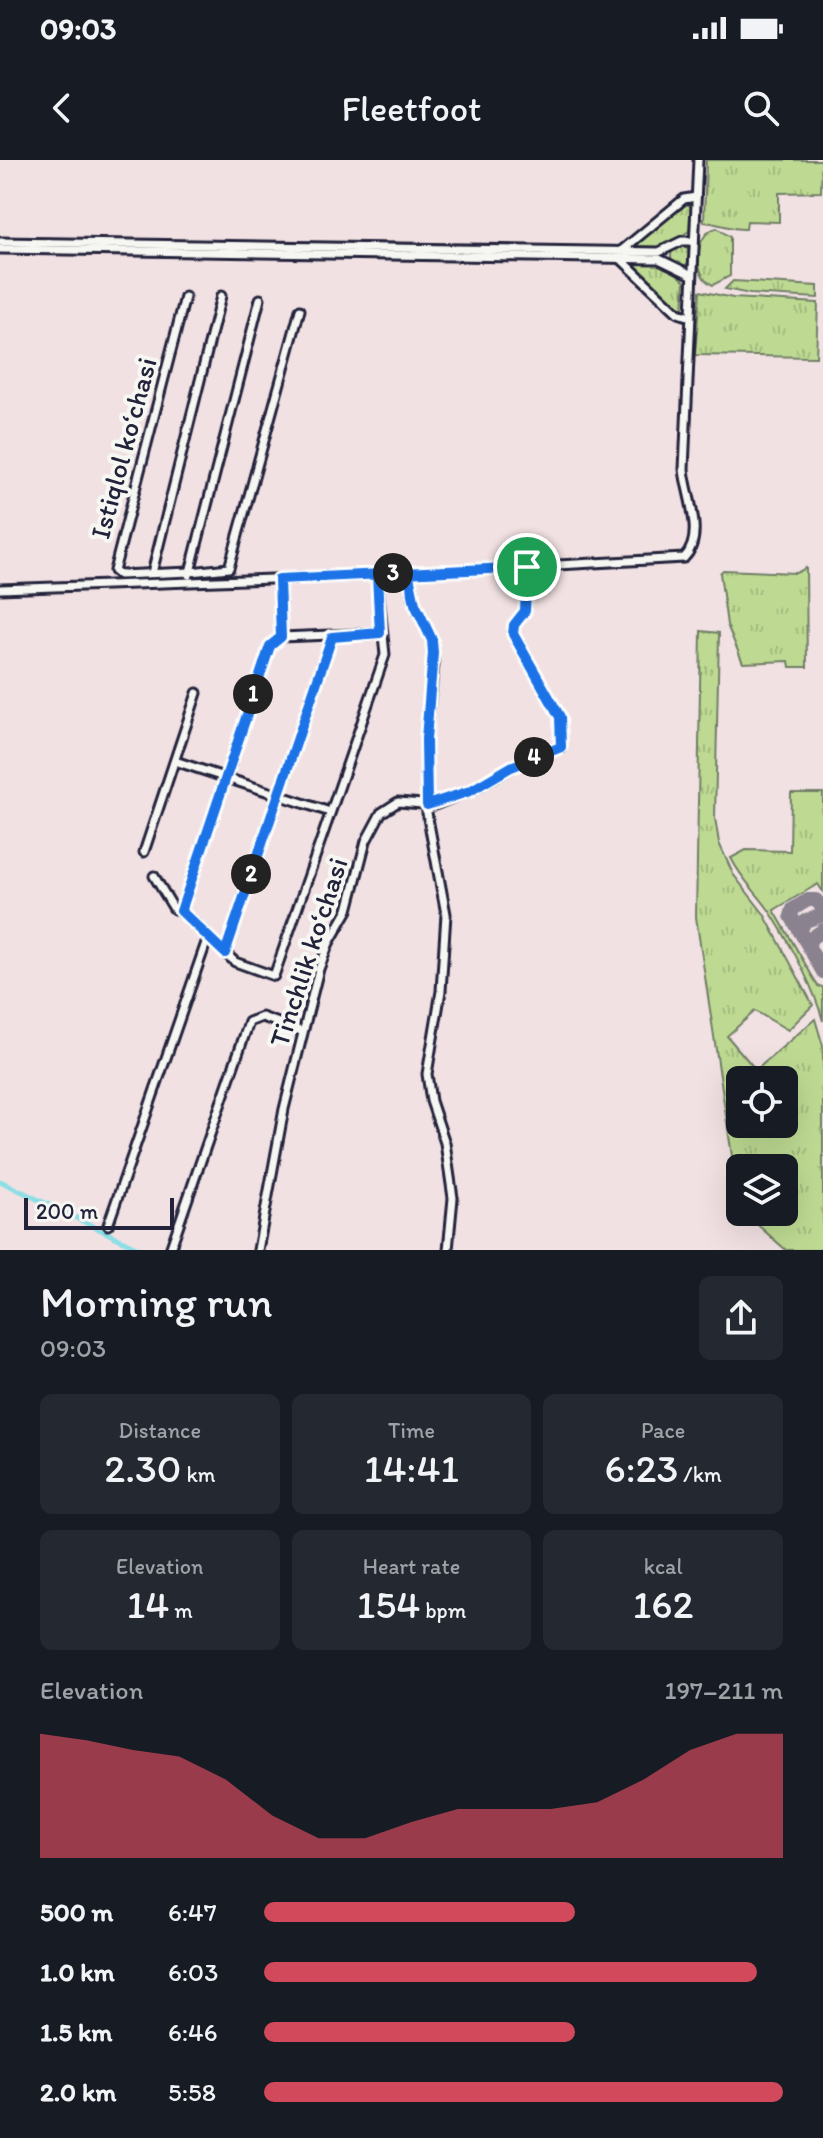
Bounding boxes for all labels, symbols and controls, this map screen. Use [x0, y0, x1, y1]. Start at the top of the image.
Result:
text: 09:03 [40, 10, 116, 47]
icon: back [40, 86, 84, 130]
icon: search [739, 86, 783, 130]
text: Fleetfoot [341, 87, 482, 130]
street label: Istiqlol koʻchasi [82, 354, 164, 542]
pin [493, 533, 561, 601]
icon: arrive [505, 545, 549, 589]
pin: 3 [373, 553, 413, 593]
text: 3 [387, 559, 399, 586]
pin: 1 [233, 674, 273, 714]
text: 1 [248, 680, 258, 707]
pin: 4 [514, 737, 554, 777]
text: 4 [527, 743, 541, 770]
street label: Tinchlik koʻchasi [261, 853, 355, 1051]
pin: 2 [231, 854, 271, 894]
text: 2 [245, 860, 257, 887]
map controls [726, 1066, 798, 1226]
button: locate [726, 1066, 798, 1138]
button: layers [726, 1154, 798, 1226]
scale bar [24, 1194, 174, 1230]
text: 200 m [36, 1198, 98, 1225]
text: Morning run [40, 1275, 273, 1328]
button: share [699, 1276, 783, 1360]
text: 09:03 [40, 1332, 106, 1364]
text: Distance [119, 1417, 201, 1444]
text: Time [388, 1417, 435, 1444]
text: Pace [641, 1417, 685, 1444]
text: 2.30 [104, 1444, 181, 1492]
text: 14:41 [364, 1444, 459, 1492]
text: 6:23 [605, 1444, 678, 1492]
text: km [181, 1461, 216, 1488]
text: /km [678, 1461, 722, 1488]
text: Elevation [116, 1553, 204, 1580]
text: Heart rate [363, 1553, 460, 1580]
text: kcal [644, 1553, 683, 1580]
text: 14 [127, 1580, 169, 1628]
text: 154 [357, 1580, 420, 1628]
text: 162 [633, 1580, 694, 1628]
text: m [169, 1597, 193, 1624]
text: bpm [420, 1597, 466, 1624]
text: Elevation [40, 1674, 143, 1706]
text: 197–211 m [664, 1674, 783, 1706]
text: 500 m [40, 1896, 113, 1928]
text: 6:47 [168, 1896, 217, 1928]
text: 1.0 km [40, 1956, 115, 1988]
text: 6:03 [168, 1956, 218, 1988]
text: 1.5 km [40, 2016, 112, 2048]
text: 6:46 [168, 2016, 218, 2048]
text: 2.0 km [40, 2076, 116, 2108]
text: 5:58 [168, 2076, 216, 2108]

